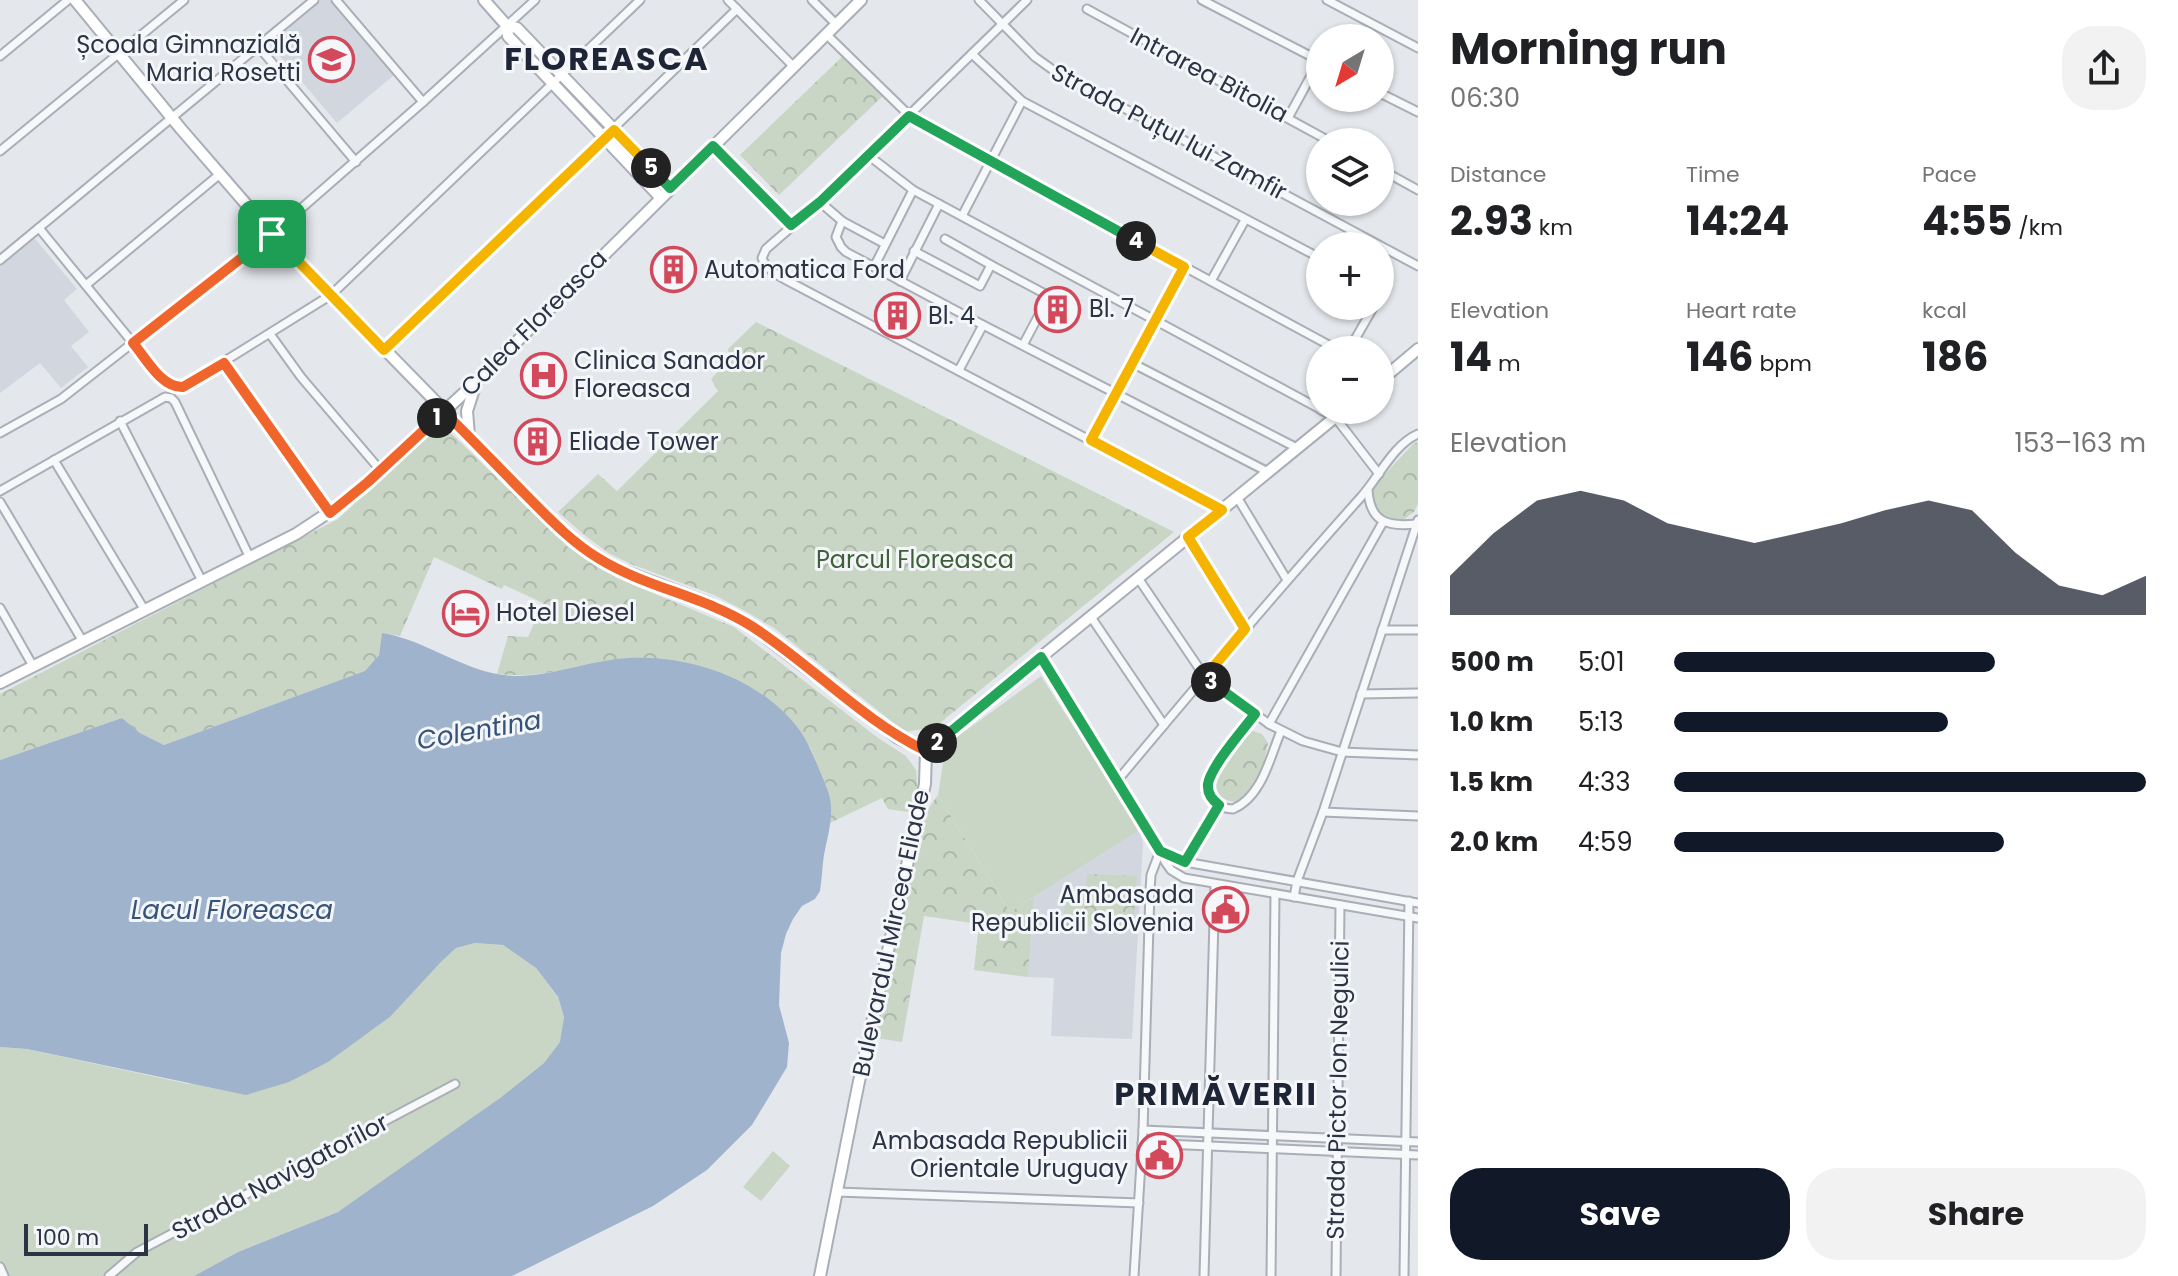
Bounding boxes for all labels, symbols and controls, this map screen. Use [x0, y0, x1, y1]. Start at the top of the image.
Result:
text: Morning run [1450, 18, 1727, 79]
street label: Intrarea Bitolia [1124, 19, 1294, 130]
north arrow [1306, 24, 1394, 112]
map controls [1306, 24, 1394, 424]
button: share [2062, 26, 2146, 110]
place label: Școala Gimnazială Maria Rosetti [76, 28, 301, 89]
school or university icon: Școala Gimnazială Maria Rosetti [308, 35, 356, 83]
district label: FLOREASCA [504, 36, 710, 81]
street label: Strada Puțul lui Zamfir [1045, 55, 1293, 208]
text: 06:30 [1450, 80, 1520, 116]
button: layers [1306, 128, 1394, 216]
pin: 5 [631, 148, 671, 188]
text: 5 [644, 152, 658, 183]
text: Distance [1450, 159, 1546, 190]
text: Time [1686, 159, 1740, 190]
text: Pace [1922, 159, 1977, 190]
text: 2.93 [1450, 193, 1533, 249]
text: 14:24 [1686, 193, 1789, 249]
text: 4:55 [1922, 193, 2012, 249]
pin [238, 200, 306, 268]
icon: arrive [250, 212, 294, 256]
text: km [1533, 212, 1573, 243]
text: /km [2012, 212, 2063, 243]
pin: 4 [1116, 221, 1156, 261]
text: 4 [1129, 225, 1143, 256]
button: + [1306, 232, 1394, 320]
street label: Calea Floreasca [453, 242, 614, 403]
building icon: Automatica Ford [649, 246, 697, 294]
place label: Automatica Ford [704, 253, 905, 286]
building icon: Bl. 7 [1034, 285, 1082, 333]
building icon: Bl. 4 [873, 292, 921, 340]
place label: Bl. 7 [1089, 292, 1134, 325]
text: Elevation [1450, 295, 1549, 326]
text: Heart rate [1686, 295, 1797, 326]
text: kcal [1922, 295, 1967, 326]
place label: Bl. 4 [928, 299, 975, 332]
text: 14 [1450, 329, 1492, 385]
text: 146 [1686, 329, 1754, 385]
text: 186 [1922, 329, 1988, 385]
button: − [1306, 336, 1394, 424]
place label: Clinica Sanador Floreasca [574, 344, 765, 405]
text: m [1492, 348, 1521, 379]
text: bpm [1754, 348, 1812, 379]
hospital icon: Clinica Sanador Floreasca [519, 351, 567, 399]
pin: 1 [417, 398, 457, 438]
text: 1 [433, 402, 441, 433]
building icon: Eliade Tower [514, 418, 562, 466]
place label: Eliade Tower [569, 425, 719, 458]
text: Elevation [1450, 425, 1567, 461]
text: 153–163 m [2015, 425, 2146, 461]
park label: Parcul Floreasca [816, 543, 1014, 576]
hotel icon: Hotel Diesel [441, 589, 489, 637]
place label: Hotel Diesel [496, 596, 635, 629]
text: 500 m [1450, 644, 1534, 680]
text: 5:01 [1578, 644, 1625, 680]
pin: 3 [1191, 662, 1231, 702]
text: 3 [1204, 666, 1218, 697]
water label: Colentina [414, 701, 544, 759]
text: 1.0 km [1450, 704, 1533, 740]
text: 5:13 [1578, 704, 1624, 740]
pin: 2 [917, 723, 957, 763]
text: 2 [931, 727, 943, 758]
text: 1.5 km [1450, 764, 1533, 800]
text: 4:33 [1578, 764, 1631, 800]
street label: Bulevardul Mircea Eliade [844, 786, 937, 1079]
text: 2.0 km [1450, 824, 1538, 860]
text: 4:59 [1578, 824, 1633, 860]
place label: Ambasada Republicii Slovenia [971, 878, 1194, 939]
public building icon: Ambasada Republicii Slovenia [1201, 885, 1249, 933]
water label: Lacul Floreasca [131, 892, 333, 928]
street label: Strada Pictor Ion Negulici [1318, 940, 1357, 1240]
district label: PRIMĂVERII [1114, 1071, 1318, 1116]
street label: Strada Navigatorilor [166, 1105, 394, 1248]
place label: Ambasada Republicii Orientale Uruguay [872, 1124, 1128, 1185]
public building icon: Ambasada Republicii Orientale Uruguay [1135, 1131, 1183, 1179]
button: Save [1450, 1168, 1790, 1260]
button: Share [1806, 1168, 2146, 1260]
scale bar [24, 1220, 148, 1256]
text: 100 m [36, 1222, 99, 1253]

